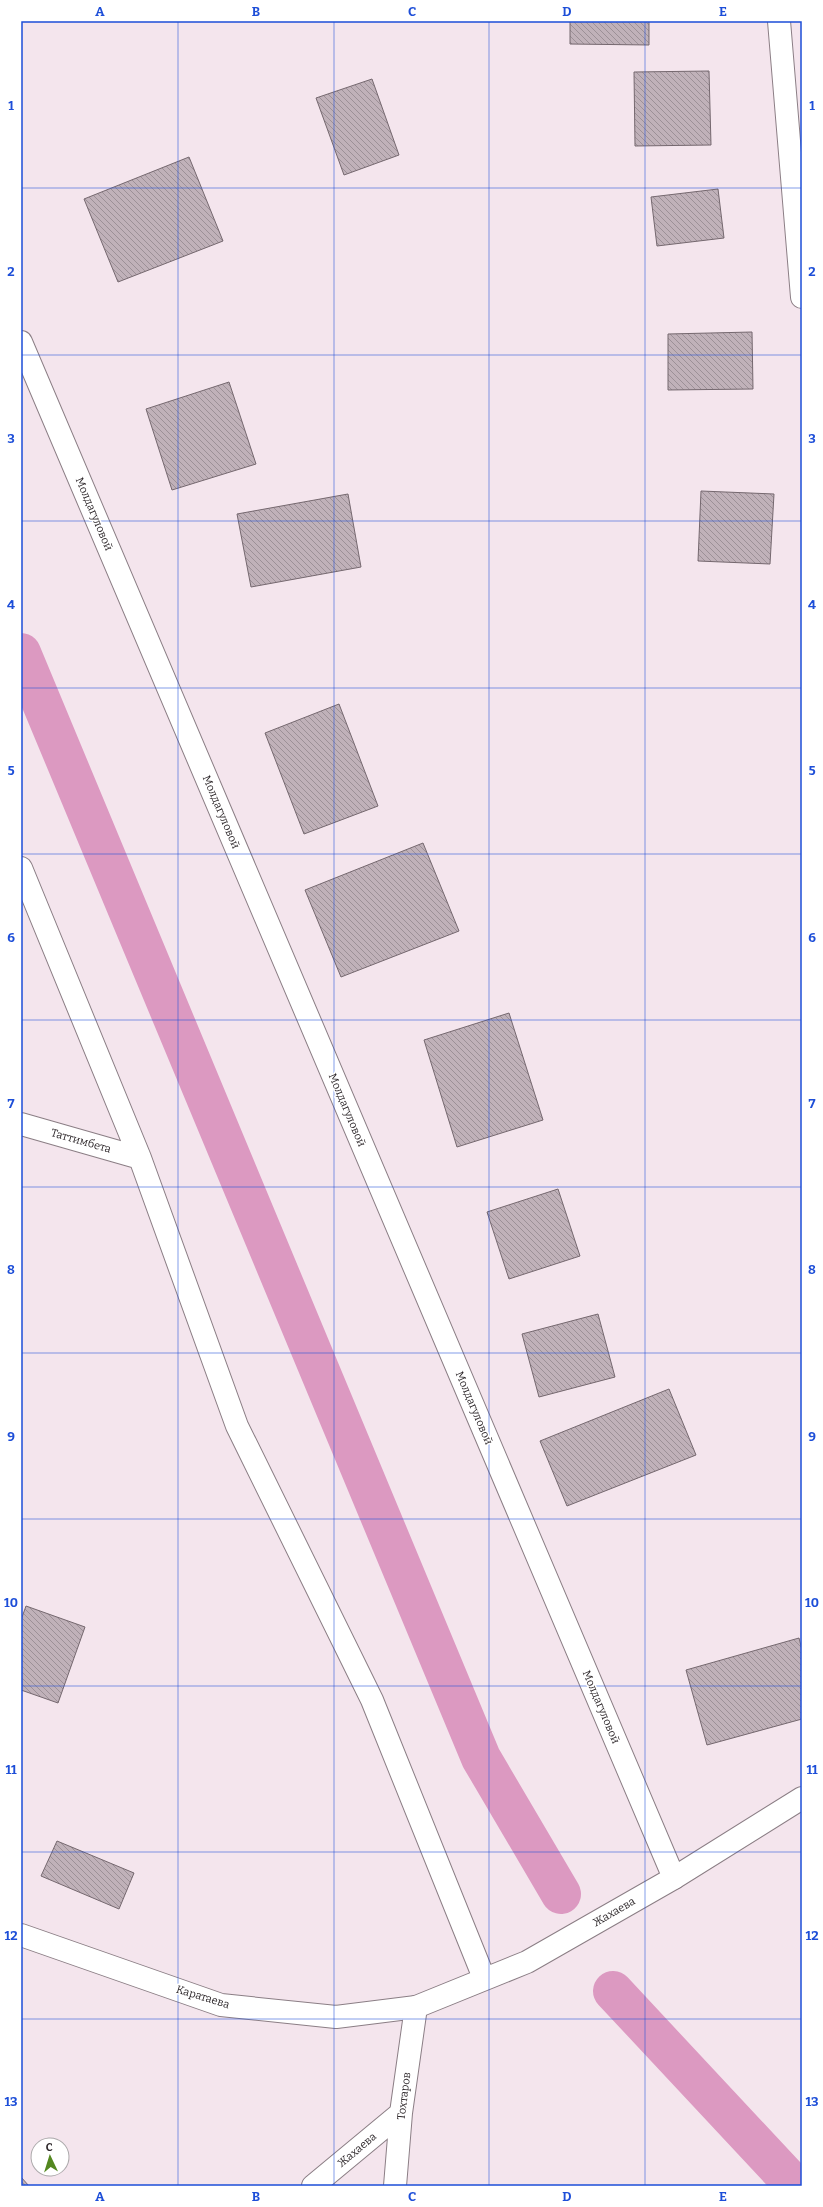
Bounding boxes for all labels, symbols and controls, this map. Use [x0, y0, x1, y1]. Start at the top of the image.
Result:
text: A [95, 4, 105, 19]
text: B [252, 4, 260, 19]
text: C [408, 4, 416, 19]
text: D [562, 4, 572, 19]
text: E [719, 4, 727, 19]
text: 1 [8, 98, 14, 113]
text: 1 [809, 98, 815, 113]
text: 2 [7, 264, 15, 279]
text: 2 [808, 264, 816, 279]
text: 3 [7, 431, 15, 446]
text: 3 [808, 431, 816, 446]
street label: Молдагуловой [73, 475, 115, 553]
text: 4 [7, 597, 15, 612]
text: 4 [808, 597, 816, 612]
text: 5 [7, 763, 15, 778]
text: 5 [808, 763, 816, 778]
street label: Молдагуловой [200, 773, 242, 851]
text: 6 [7, 930, 15, 945]
text: 6 [808, 930, 816, 945]
street label: Молдагуловой [326, 1071, 368, 1149]
text: 7 [8, 1096, 15, 1111]
text: 7 [809, 1096, 816, 1111]
street label: Таттимбета [49, 1126, 113, 1156]
text: 8 [7, 1262, 15, 1277]
text: 8 [808, 1262, 816, 1277]
street label: Молдагуловой [453, 1369, 495, 1447]
text: 9 [7, 1429, 15, 1444]
text: 9 [808, 1429, 816, 1444]
text: 10 [4, 1595, 18, 1610]
text: 10 [805, 1595, 819, 1610]
street label: Молдагуловой [580, 1668, 622, 1746]
text: 11 [5, 1762, 17, 1777]
text: 11 [806, 1762, 818, 1777]
street label: Жахаева [590, 1895, 638, 1929]
text: 12 [5, 1928, 17, 1943]
text: 12 [806, 1928, 818, 1943]
street label: Каратаева [175, 1983, 231, 2011]
street label: Тохтаров [395, 2071, 413, 2121]
text: 13 [4, 2094, 18, 2109]
text: 13 [805, 2094, 819, 2109]
street label: Жахаева [335, 2130, 379, 2170]
north arrow [30, 2137, 70, 2177]
text: С [45, 2141, 53, 2154]
text: A [95, 2189, 105, 2204]
text: B [252, 2189, 260, 2204]
text: C [408, 2189, 416, 2204]
text: D [562, 2189, 572, 2204]
text: E [719, 2189, 727, 2204]

